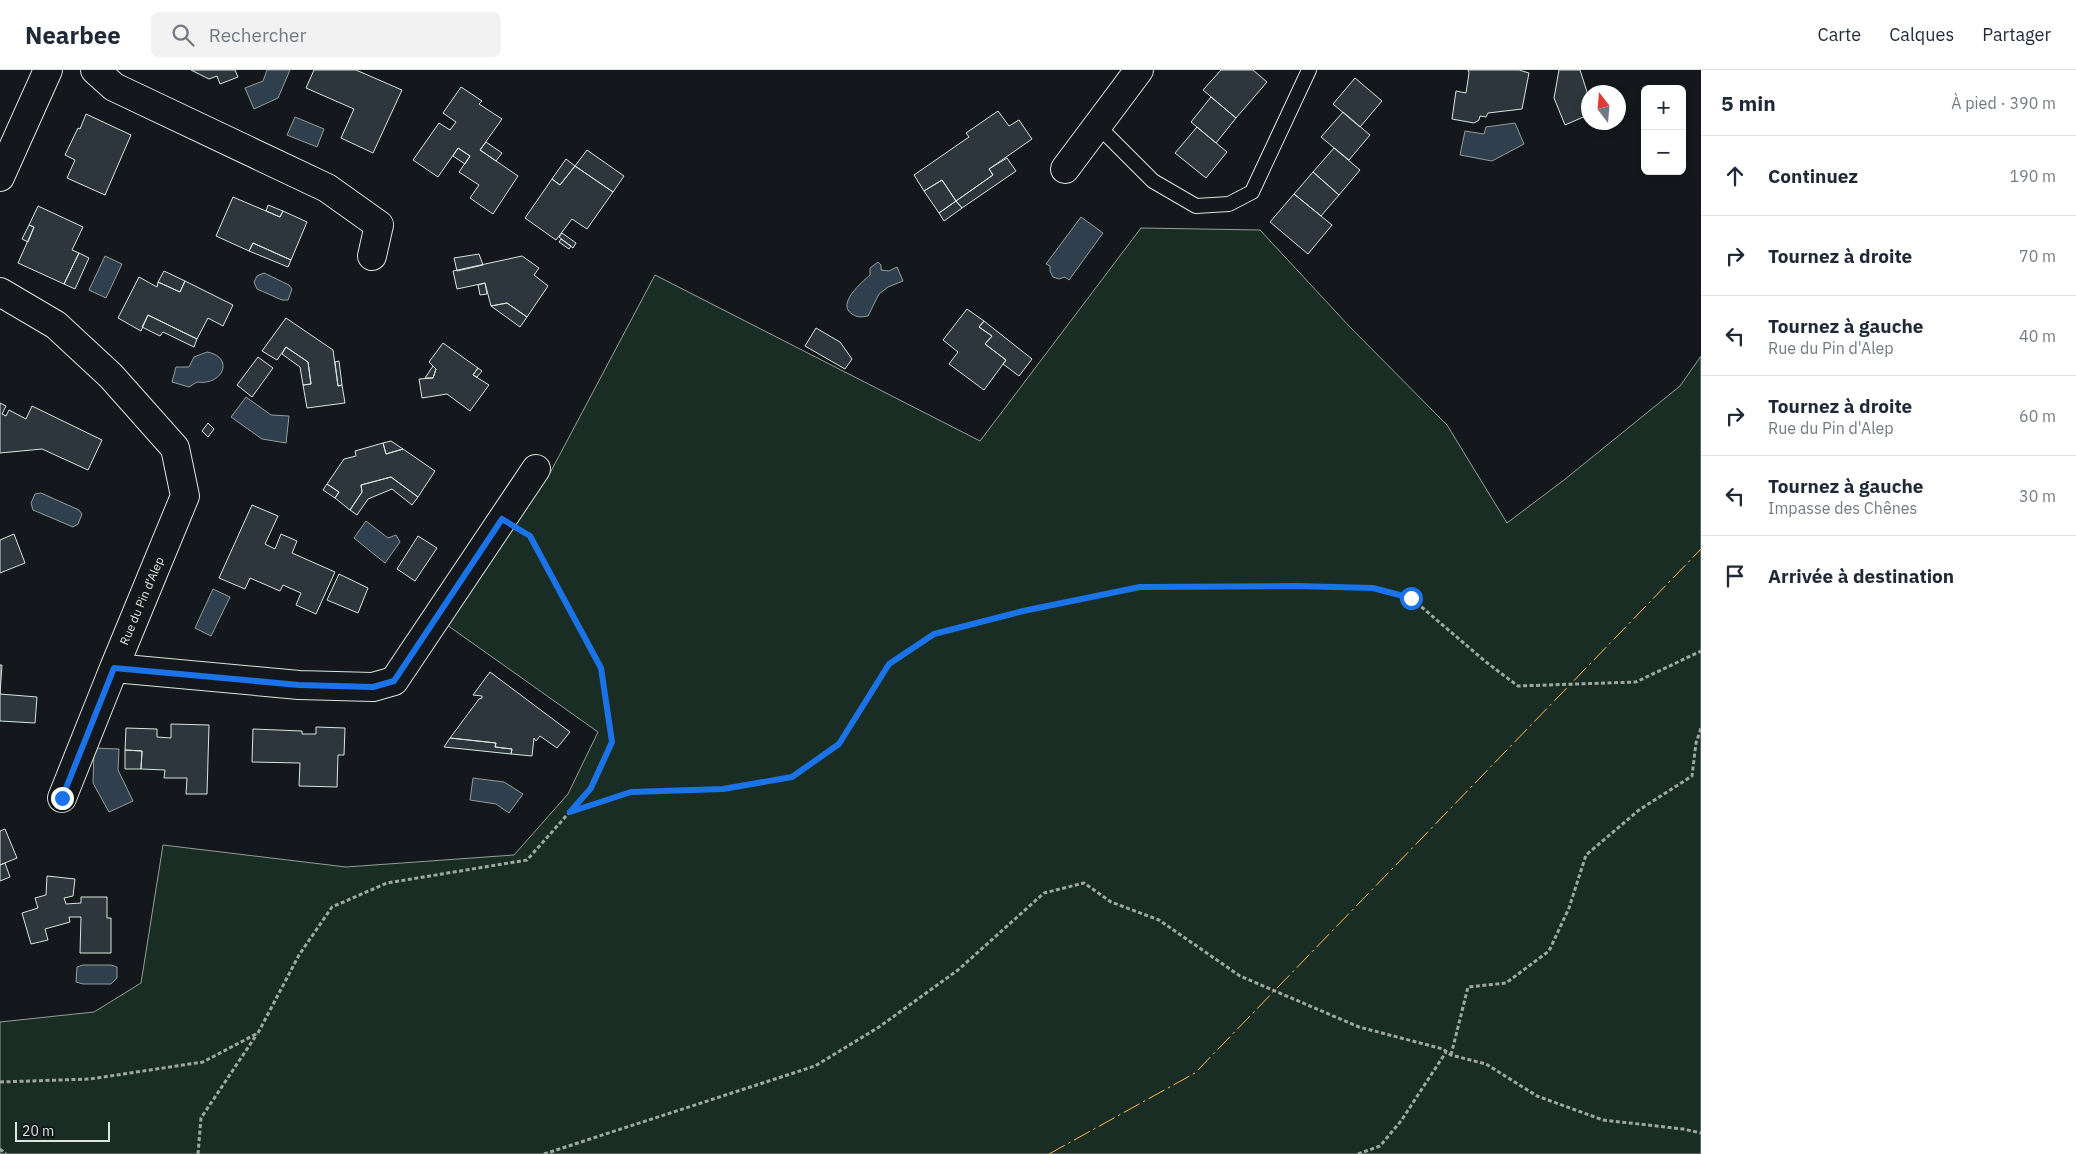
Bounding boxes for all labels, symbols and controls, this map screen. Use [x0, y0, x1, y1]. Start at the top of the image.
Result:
search box [151, 12, 501, 57]
text: Nearbee [25, 19, 121, 51]
icon: search [169, 21, 197, 49]
text: Rechercher [209, 23, 307, 47]
text: Carte [1818, 23, 1861, 46]
text: Calques [1889, 23, 1954, 46]
text: Partager [1982, 23, 2051, 46]
north arrow [1581, 85, 1626, 130]
map controls [1641, 85, 1686, 175]
button: + [1641, 85, 1686, 130]
text: 5 min [1721, 89, 1776, 117]
text: À pied · 390 m [1951, 93, 2056, 113]
button: − [1641, 130, 1686, 175]
icon: ahead [1721, 162, 1749, 190]
text: Continuez [1768, 164, 1858, 188]
text: 190 m [2009, 166, 2056, 186]
icon: right [1721, 242, 1749, 270]
text: Tournez à droite [1768, 244, 1912, 268]
text: 70 m [2019, 246, 2056, 266]
text: Tournez à gauche [1768, 314, 1924, 338]
icon: left [1721, 322, 1749, 350]
text: 40 m [2019, 326, 2056, 346]
text: Rue du Pin d'Alep [1768, 338, 1894, 358]
text: Tournez à droite [1768, 394, 1912, 418]
icon: right [1721, 402, 1749, 430]
text: 60 m [2019, 406, 2056, 426]
text: Rue du Pin d'Alep [1768, 418, 1894, 438]
text: Tournez à gauche [1768, 474, 1924, 498]
icon: left [1721, 482, 1749, 510]
text: 30 m [2019, 486, 2056, 506]
text: Impasse des Chênes [1768, 498, 1917, 518]
street label: Rue du Pin d'Alep [116, 554, 167, 647]
icon: arrive [1721, 562, 1749, 590]
text: Arrivée à destination [1768, 564, 1954, 588]
route start [1400, 587, 1423, 610]
route end [51, 787, 74, 810]
scale bar [15, 1119, 110, 1142]
text: 20 m [22, 1122, 54, 1140]

